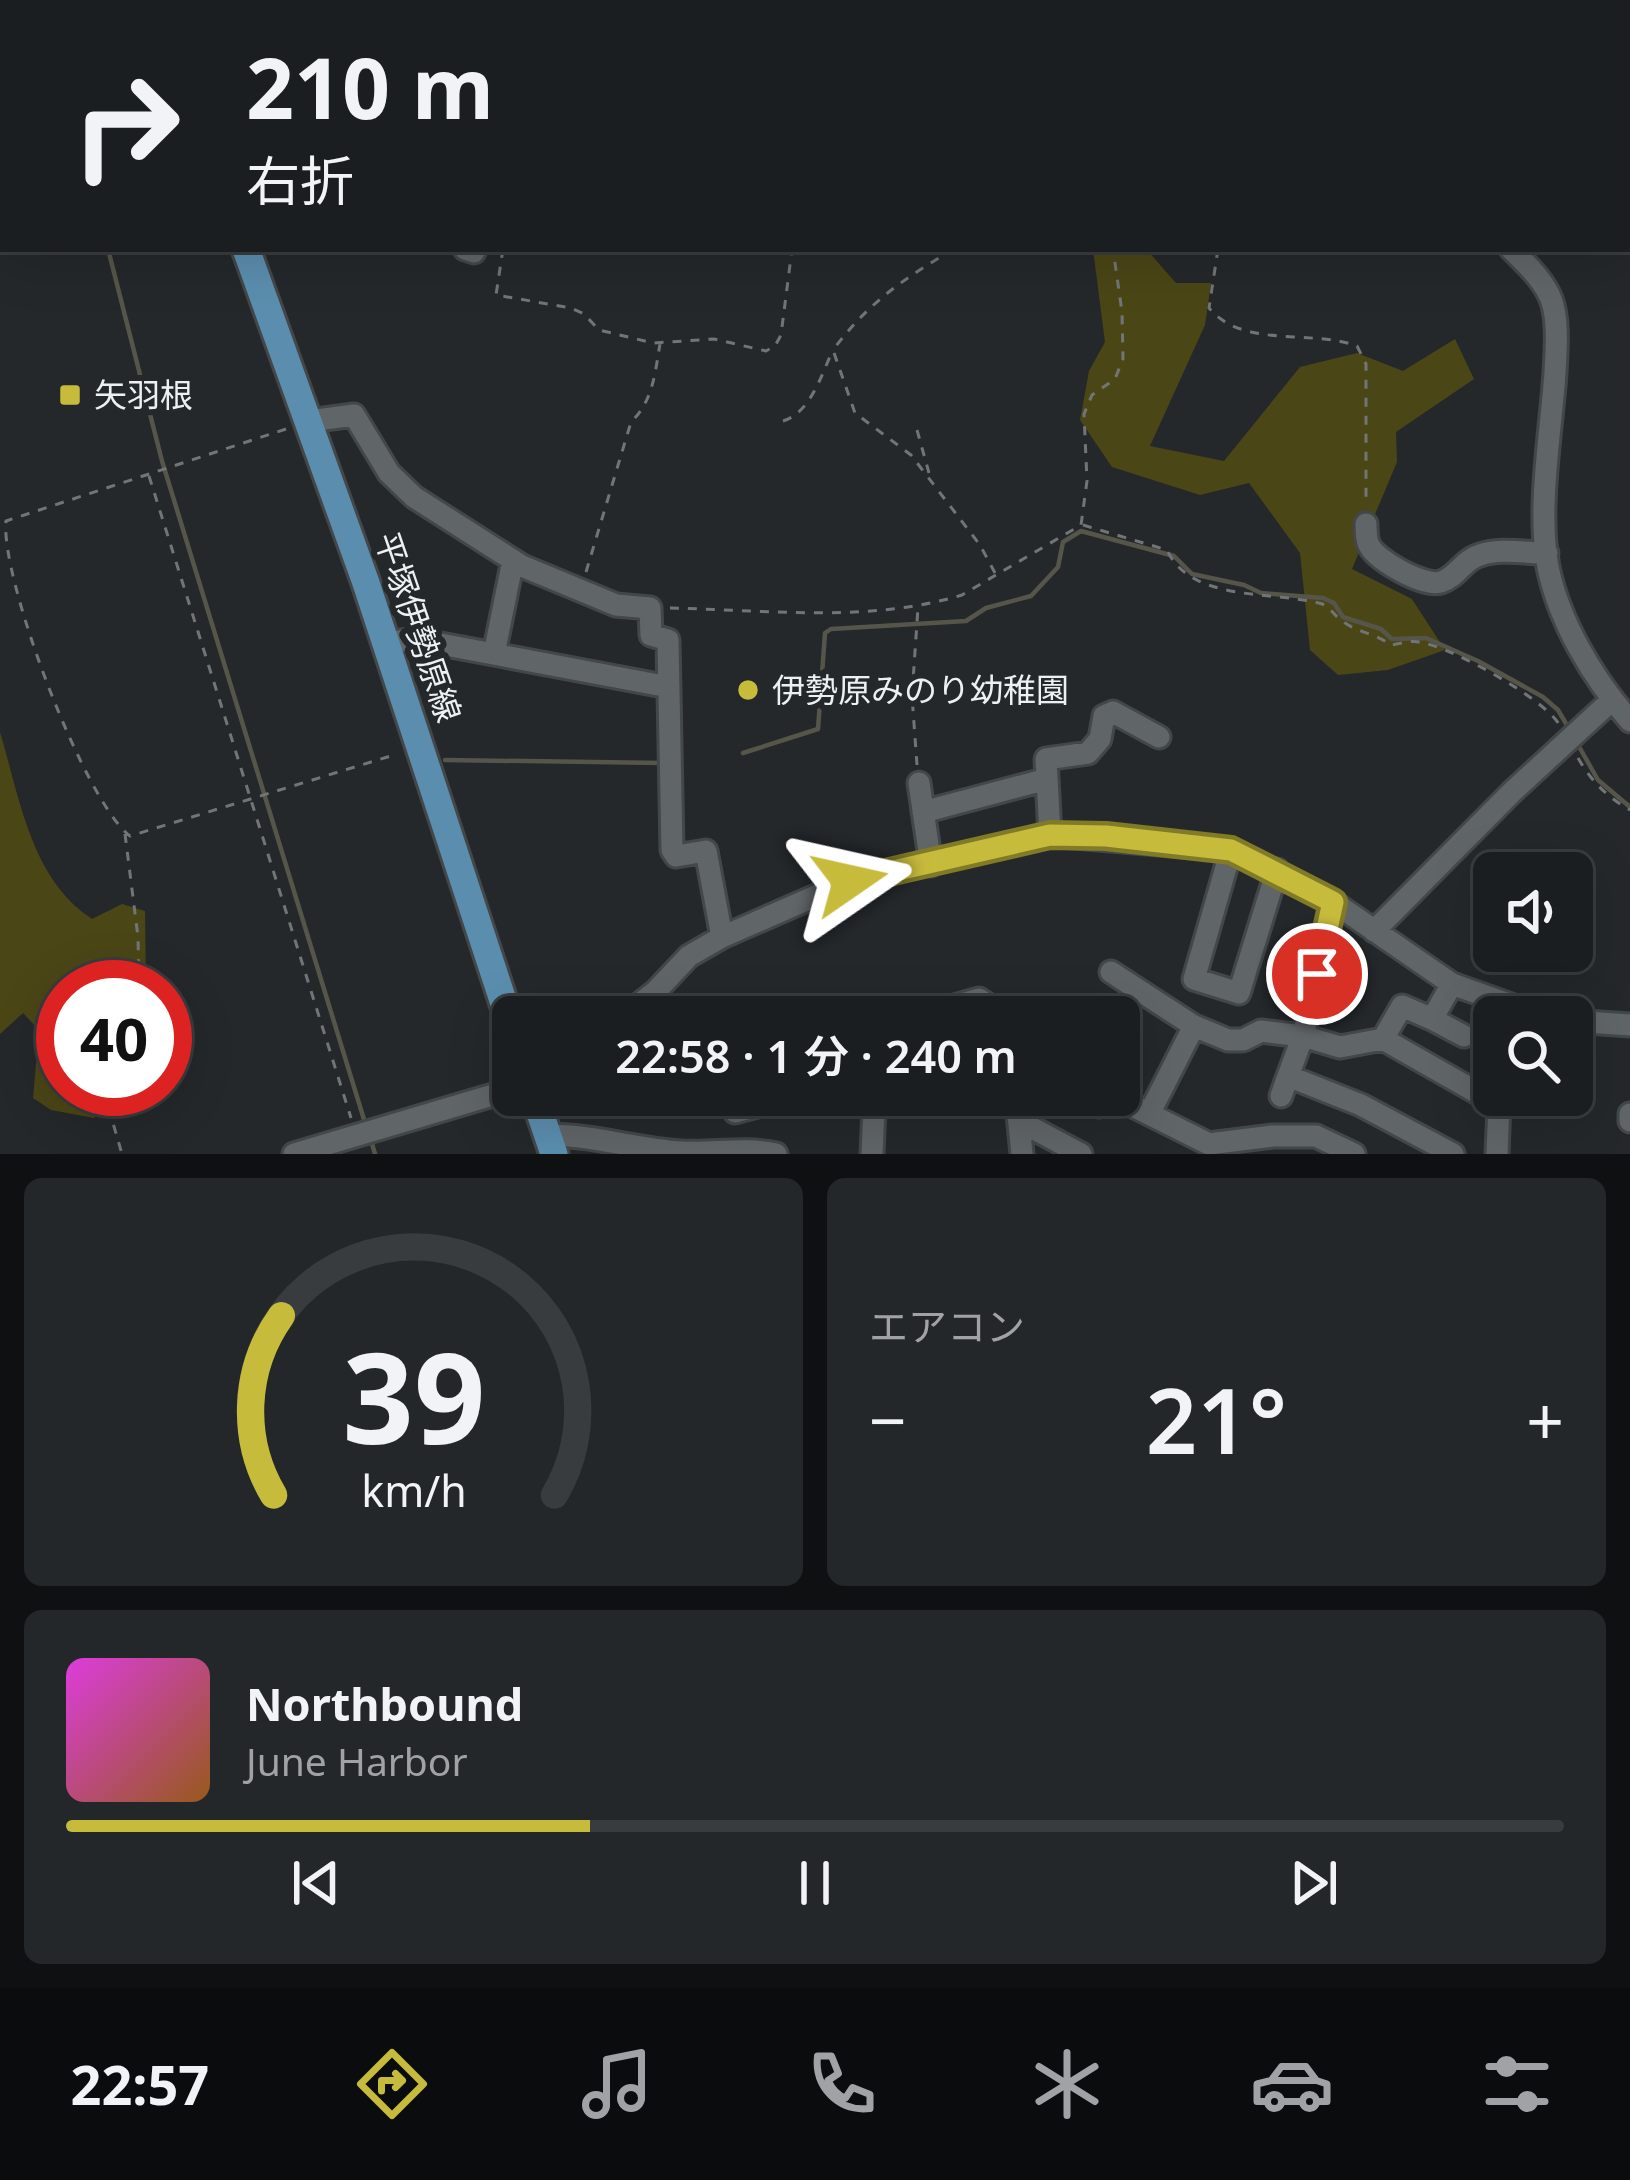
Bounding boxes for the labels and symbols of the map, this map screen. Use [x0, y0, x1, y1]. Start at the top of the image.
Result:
place label: 矢羽根 [94, 372, 193, 417]
marker: 矢羽根 [57, 382, 83, 408]
street label: 平塚伊勢原線 [365, 526, 472, 728]
place label: 伊勢原みのり幼稚園 [772, 667, 1069, 712]
marker: 伊勢原みのり幼稚園 [735, 677, 761, 703]
position arrow [787, 818, 913, 944]
pin [1266, 923, 1368, 1025]
speed limit sign: 40 [36, 960, 192, 1116]

